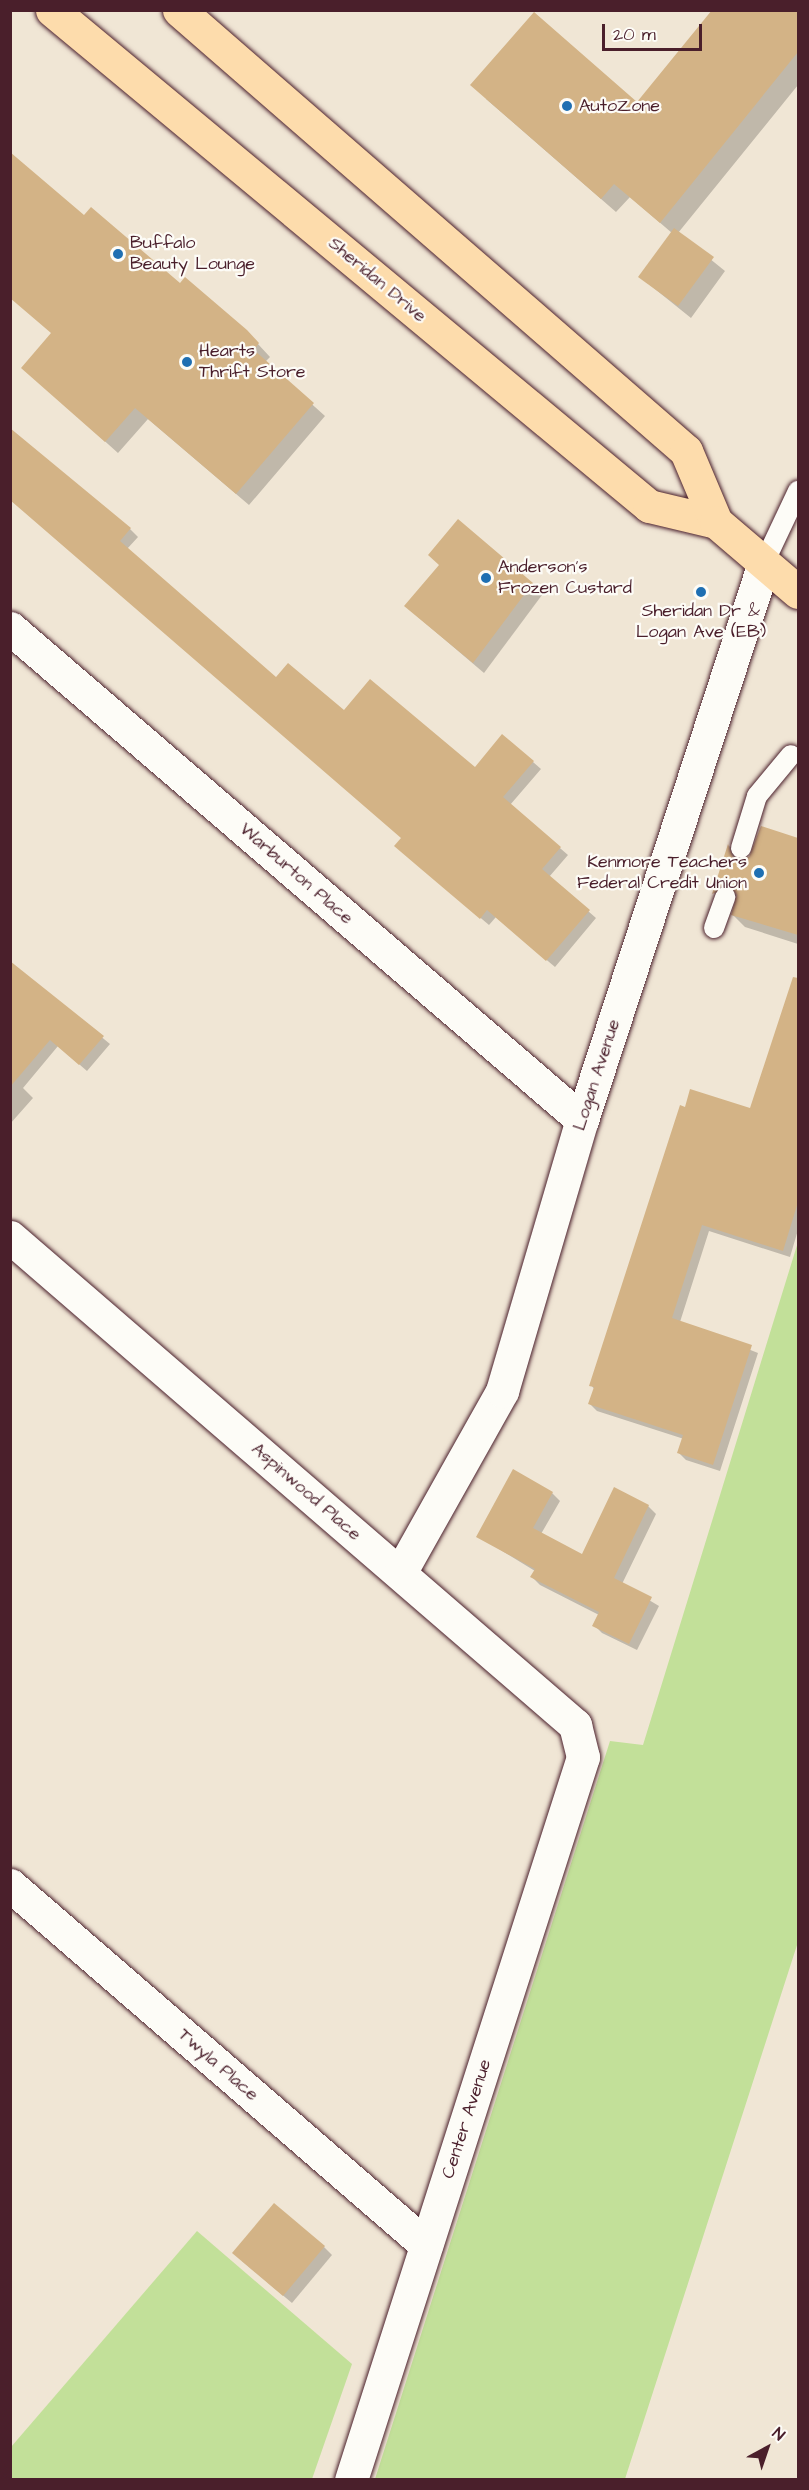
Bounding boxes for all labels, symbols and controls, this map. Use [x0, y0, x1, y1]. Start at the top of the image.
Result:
scale bar [605, 12, 706, 50]
text: 20 m [613, 22, 656, 47]
place label: AutoZone [579, 95, 660, 117]
marker: AutoZone [560, 99, 574, 113]
place label: Buffalo Beauty Lounge [130, 233, 255, 276]
street label: Sheridan Drive [324, 233, 430, 327]
marker: Buffalo Beauty Lounge [111, 247, 125, 261]
place label: Hearts Thrift Store [199, 341, 306, 384]
marker: Hearts Thrift Store [180, 355, 194, 369]
place label: Anderson's Frozen Custard [498, 557, 632, 600]
marker: Anderson's Frozen Custard [479, 571, 493, 585]
marker: Sheridan Dr & Logan Ave (EB) [694, 585, 708, 599]
place label: Sheridan Dr & Logan Ave (EB) [636, 601, 766, 644]
street label: Warburton Place [235, 819, 357, 929]
place label: Kenmore Teachers Federal Credit Union [577, 852, 747, 894]
marker: Kenmore Teachers Federal Credit Union [752, 866, 766, 880]
street label: Logan Avenue [569, 1017, 625, 1133]
street label: Aspinwood Place [247, 1439, 365, 1545]
street label: Twyla Place [173, 2024, 263, 2106]
street label: Center Avenue [438, 2057, 496, 2181]
north arrow [737, 2418, 797, 2478]
text: N [768, 2423, 789, 2446]

